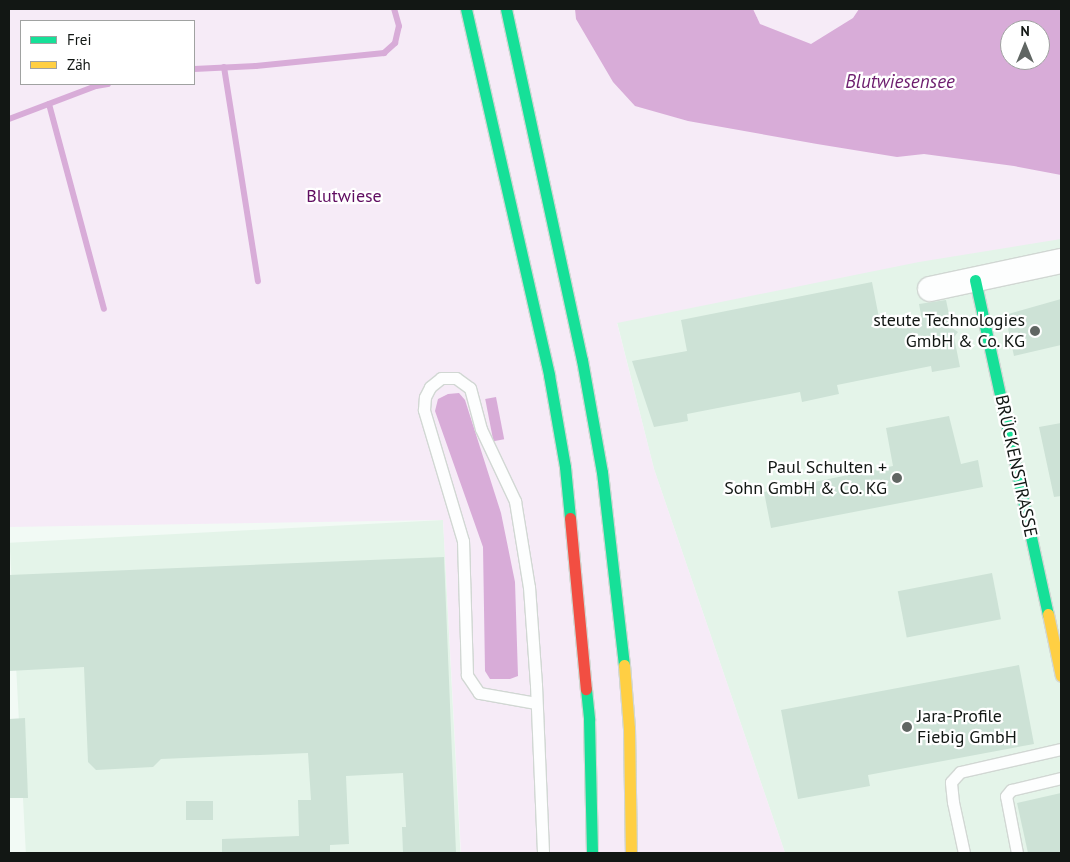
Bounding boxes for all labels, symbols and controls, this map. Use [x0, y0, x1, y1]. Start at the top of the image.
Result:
legend [20, 20, 195, 85]
north arrow [1000, 20, 1050, 70]
text: N [1020, 22, 1030, 40]
text: Frei [67, 30, 92, 49]
text: Zäh [67, 55, 91, 74]
water label: Blutwiesensee [845, 71, 955, 93]
park label: Blutwiese [306, 185, 382, 207]
place label: steute Technologies GmbH & Co. KG [873, 310, 1025, 352]
marker: steute Technologies GmbH & Co. KG [1029, 325, 1041, 337]
street label: BRÜCKENSTRASSE [990, 393, 1042, 539]
place label: Paul Schulten + Sohn GmbH & Co. KG [723, 457, 887, 499]
marker: Paul Schulten + Sohn GmbH & Co. KG [891, 472, 903, 484]
place label: Jara-Profile Fiebig GmbH [917, 706, 1017, 749]
marker: Jara-Profile Fiebig GmbH [901, 721, 913, 733]

